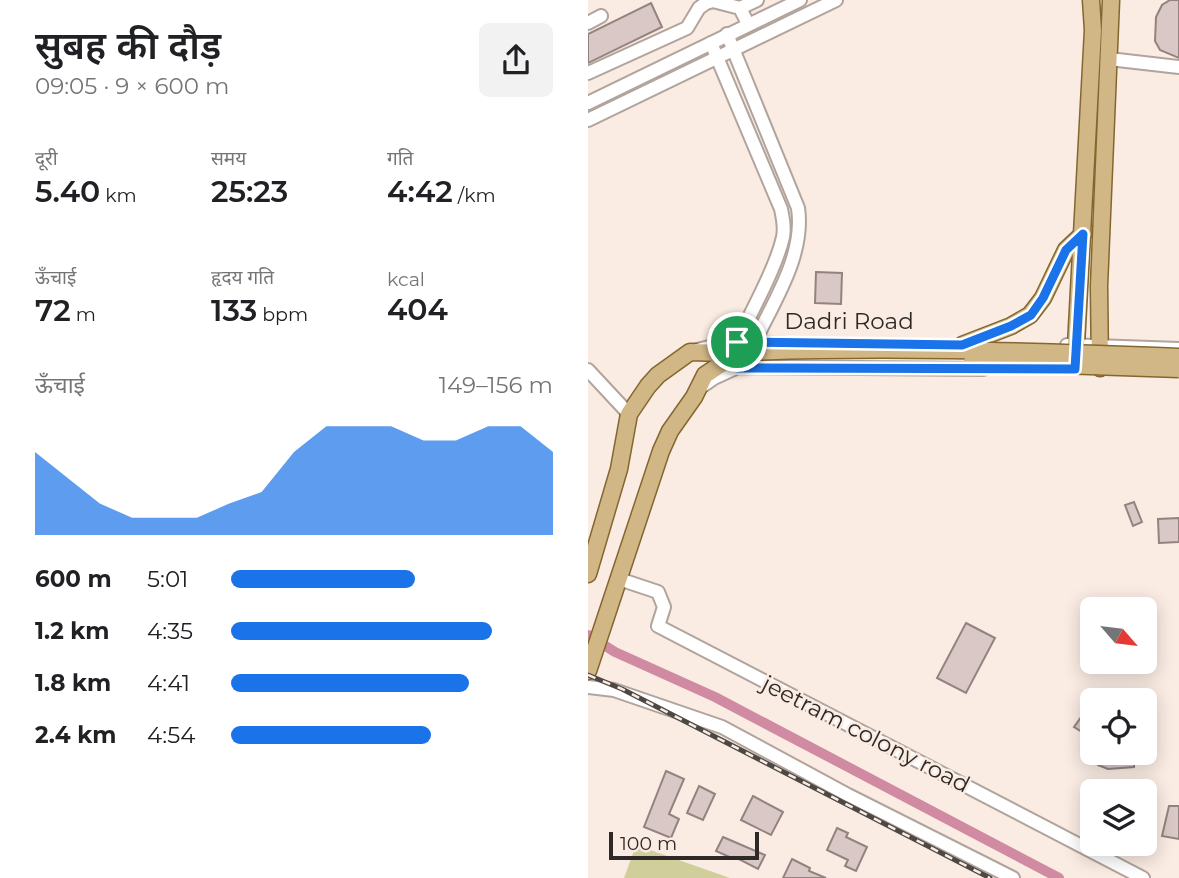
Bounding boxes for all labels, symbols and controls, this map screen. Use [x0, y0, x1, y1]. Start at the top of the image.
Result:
text: सुबह की दौड़ [35, 22, 221, 69]
button: share [479, 23, 553, 97]
text: 09:05 · 9 × 600 m [35, 72, 229, 100]
text: दूरी [35, 147, 58, 170]
text: समय [211, 147, 246, 170]
text: गति [387, 147, 413, 170]
text: 5.40 [35, 173, 100, 210]
text: 25:23 [211, 173, 288, 210]
text: 4:42 [387, 173, 453, 210]
text: km [100, 184, 137, 207]
text: /km [453, 184, 496, 207]
text: ऊँचाई [35, 266, 76, 289]
text: हृदय गति [211, 266, 274, 289]
text: kcal [387, 268, 425, 291]
text: 404 [387, 291, 448, 328]
text: 72 [35, 292, 71, 329]
text: 133 [211, 292, 257, 329]
text: m [71, 303, 96, 326]
text: bpm [257, 303, 308, 326]
street label: Dadri Road [784, 307, 914, 335]
pin [707, 312, 767, 372]
icon: arrive [718, 323, 756, 361]
text: ऊँचाई [35, 371, 85, 399]
text: 149–156 m [439, 371, 553, 399]
text: 600 m [35, 565, 112, 593]
text: 5:01 [147, 565, 188, 593]
north arrow [1080, 597, 1157, 674]
map controls [1080, 597, 1157, 856]
text: 1.2 km [35, 617, 109, 645]
text: 4:35 [147, 617, 193, 645]
street label: jeetram colony road [755, 668, 975, 799]
text: 1.8 km [35, 669, 111, 697]
text: 4:41 [147, 669, 190, 697]
button: locate [1080, 688, 1157, 765]
text: 2.4 km [35, 721, 116, 749]
text: 4:54 [147, 721, 195, 749]
button: layers [1080, 779, 1157, 856]
scale bar [609, 829, 760, 861]
text: 100 m [620, 832, 677, 855]

